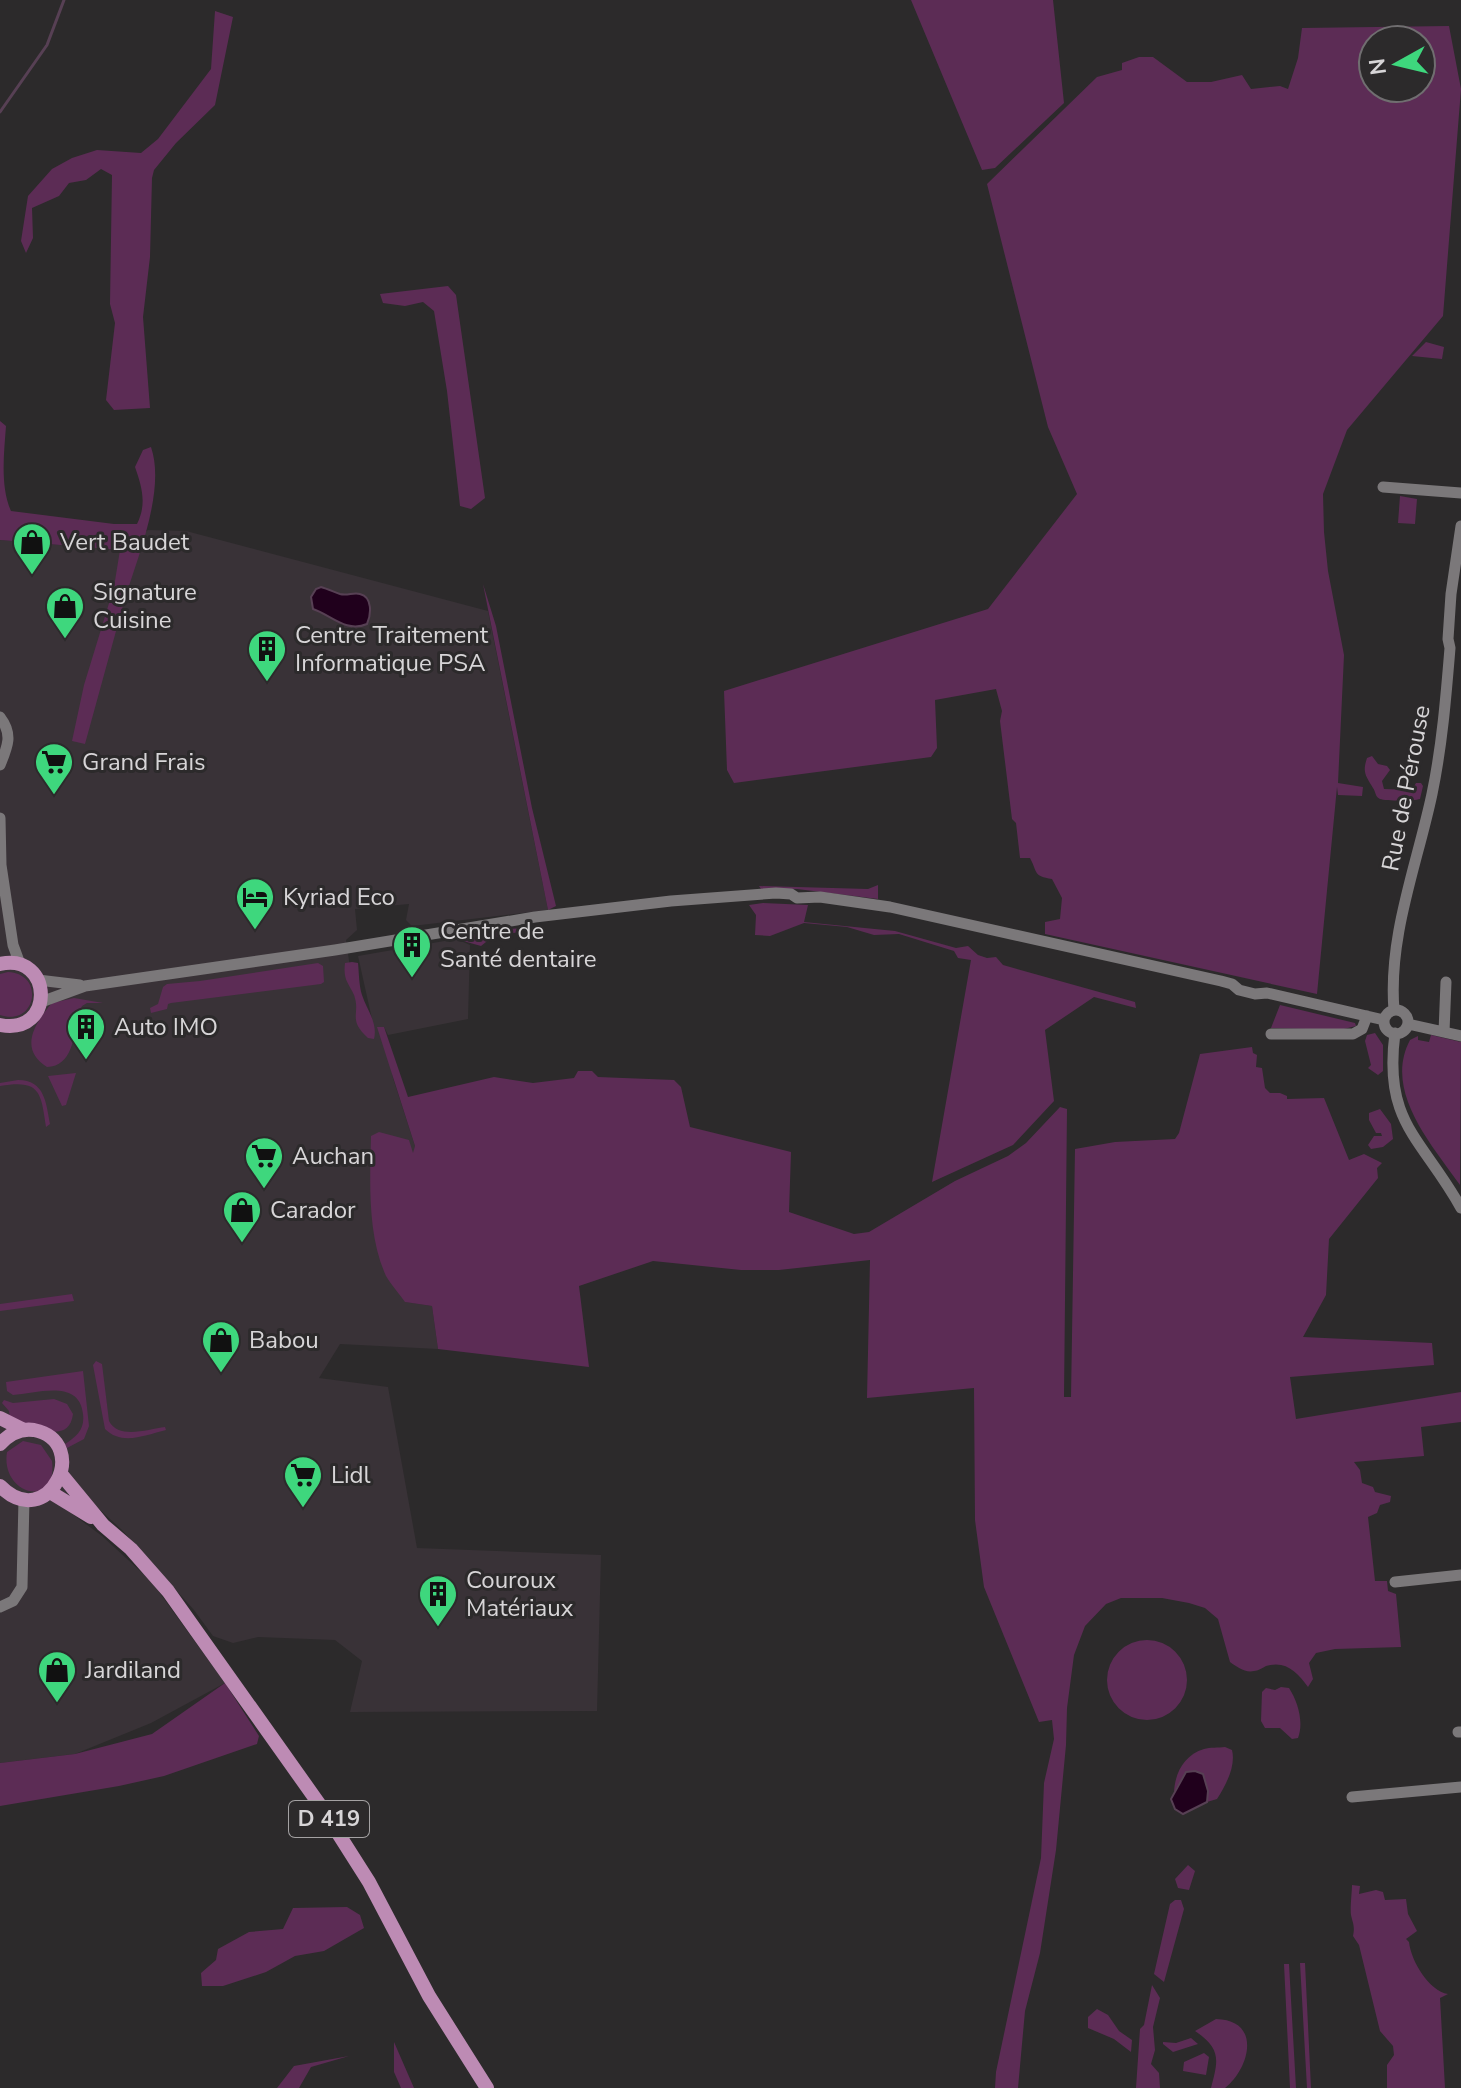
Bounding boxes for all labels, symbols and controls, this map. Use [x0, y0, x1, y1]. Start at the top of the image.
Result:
north arrow [1357, 24, 1437, 104]
text: N [1362, 56, 1394, 77]
shop icon: Vert Baudet [11, 521, 53, 576]
place label: Vert Baudet [59, 526, 190, 558]
place label: Signature Cuisine [93, 576, 197, 636]
shop icon: Signature Cuisine [44, 585, 86, 640]
place label: Centre Traitement Informatique PSA [295, 619, 489, 679]
building icon: Centre Traitement Informatique PSA [246, 628, 288, 683]
street label: Rue de Pérouse [1374, 702, 1438, 874]
supermarket icon: Grand Frais [33, 741, 75, 796]
place label: Grand Frais [82, 746, 206, 778]
hotel icon: Kyriad Eco [234, 876, 276, 931]
place label: Kyriad Eco [283, 881, 395, 913]
place label: Centre de Santé dentaire [440, 915, 597, 975]
building icon: Centre de Santé dentaire [391, 924, 433, 979]
building icon: Auto IMO [65, 1006, 107, 1061]
place label: Auto IMO [114, 1011, 218, 1043]
supermarket icon: Auchan [243, 1135, 285, 1190]
place label: Auchan [292, 1140, 374, 1172]
shop icon: Carador [221, 1189, 263, 1244]
place label: Carador [270, 1194, 356, 1226]
shop icon: Babou [200, 1319, 242, 1374]
place label: Babou [249, 1324, 319, 1356]
supermarket icon: Lidl [282, 1454, 324, 1509]
place label: Lidl [331, 1459, 371, 1491]
place label: Couroux Matériaux [466, 1564, 574, 1624]
building icon: Couroux Matériaux [417, 1573, 459, 1628]
shop icon: Jardiland [36, 1649, 78, 1704]
place label: Jardiland [84, 1654, 181, 1686]
road number: D 419 [289, 1801, 369, 1837]

